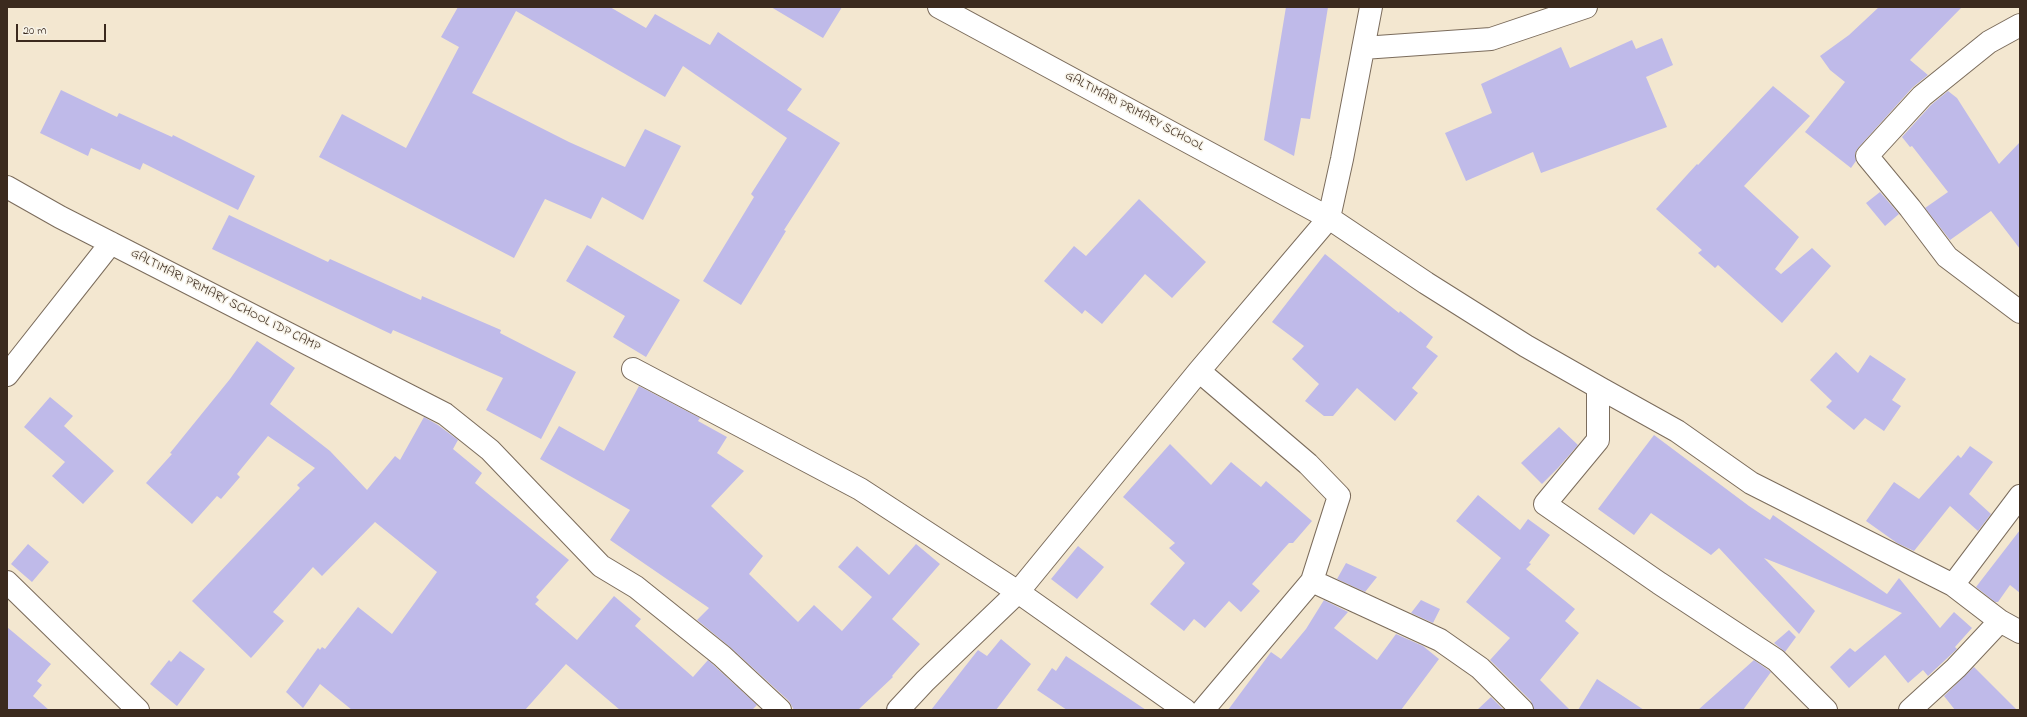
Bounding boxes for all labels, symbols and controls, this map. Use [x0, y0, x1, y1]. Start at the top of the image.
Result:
scale bar [18, 16, 108, 42]
text: 20 m [23, 22, 46, 40]
street label: GALTIMARI PRIMARY SCHOOL [1062, 69, 1206, 155]
street label: GALTIMARI PRIMARY SCHOOL IDP CAMP [128, 246, 322, 356]

